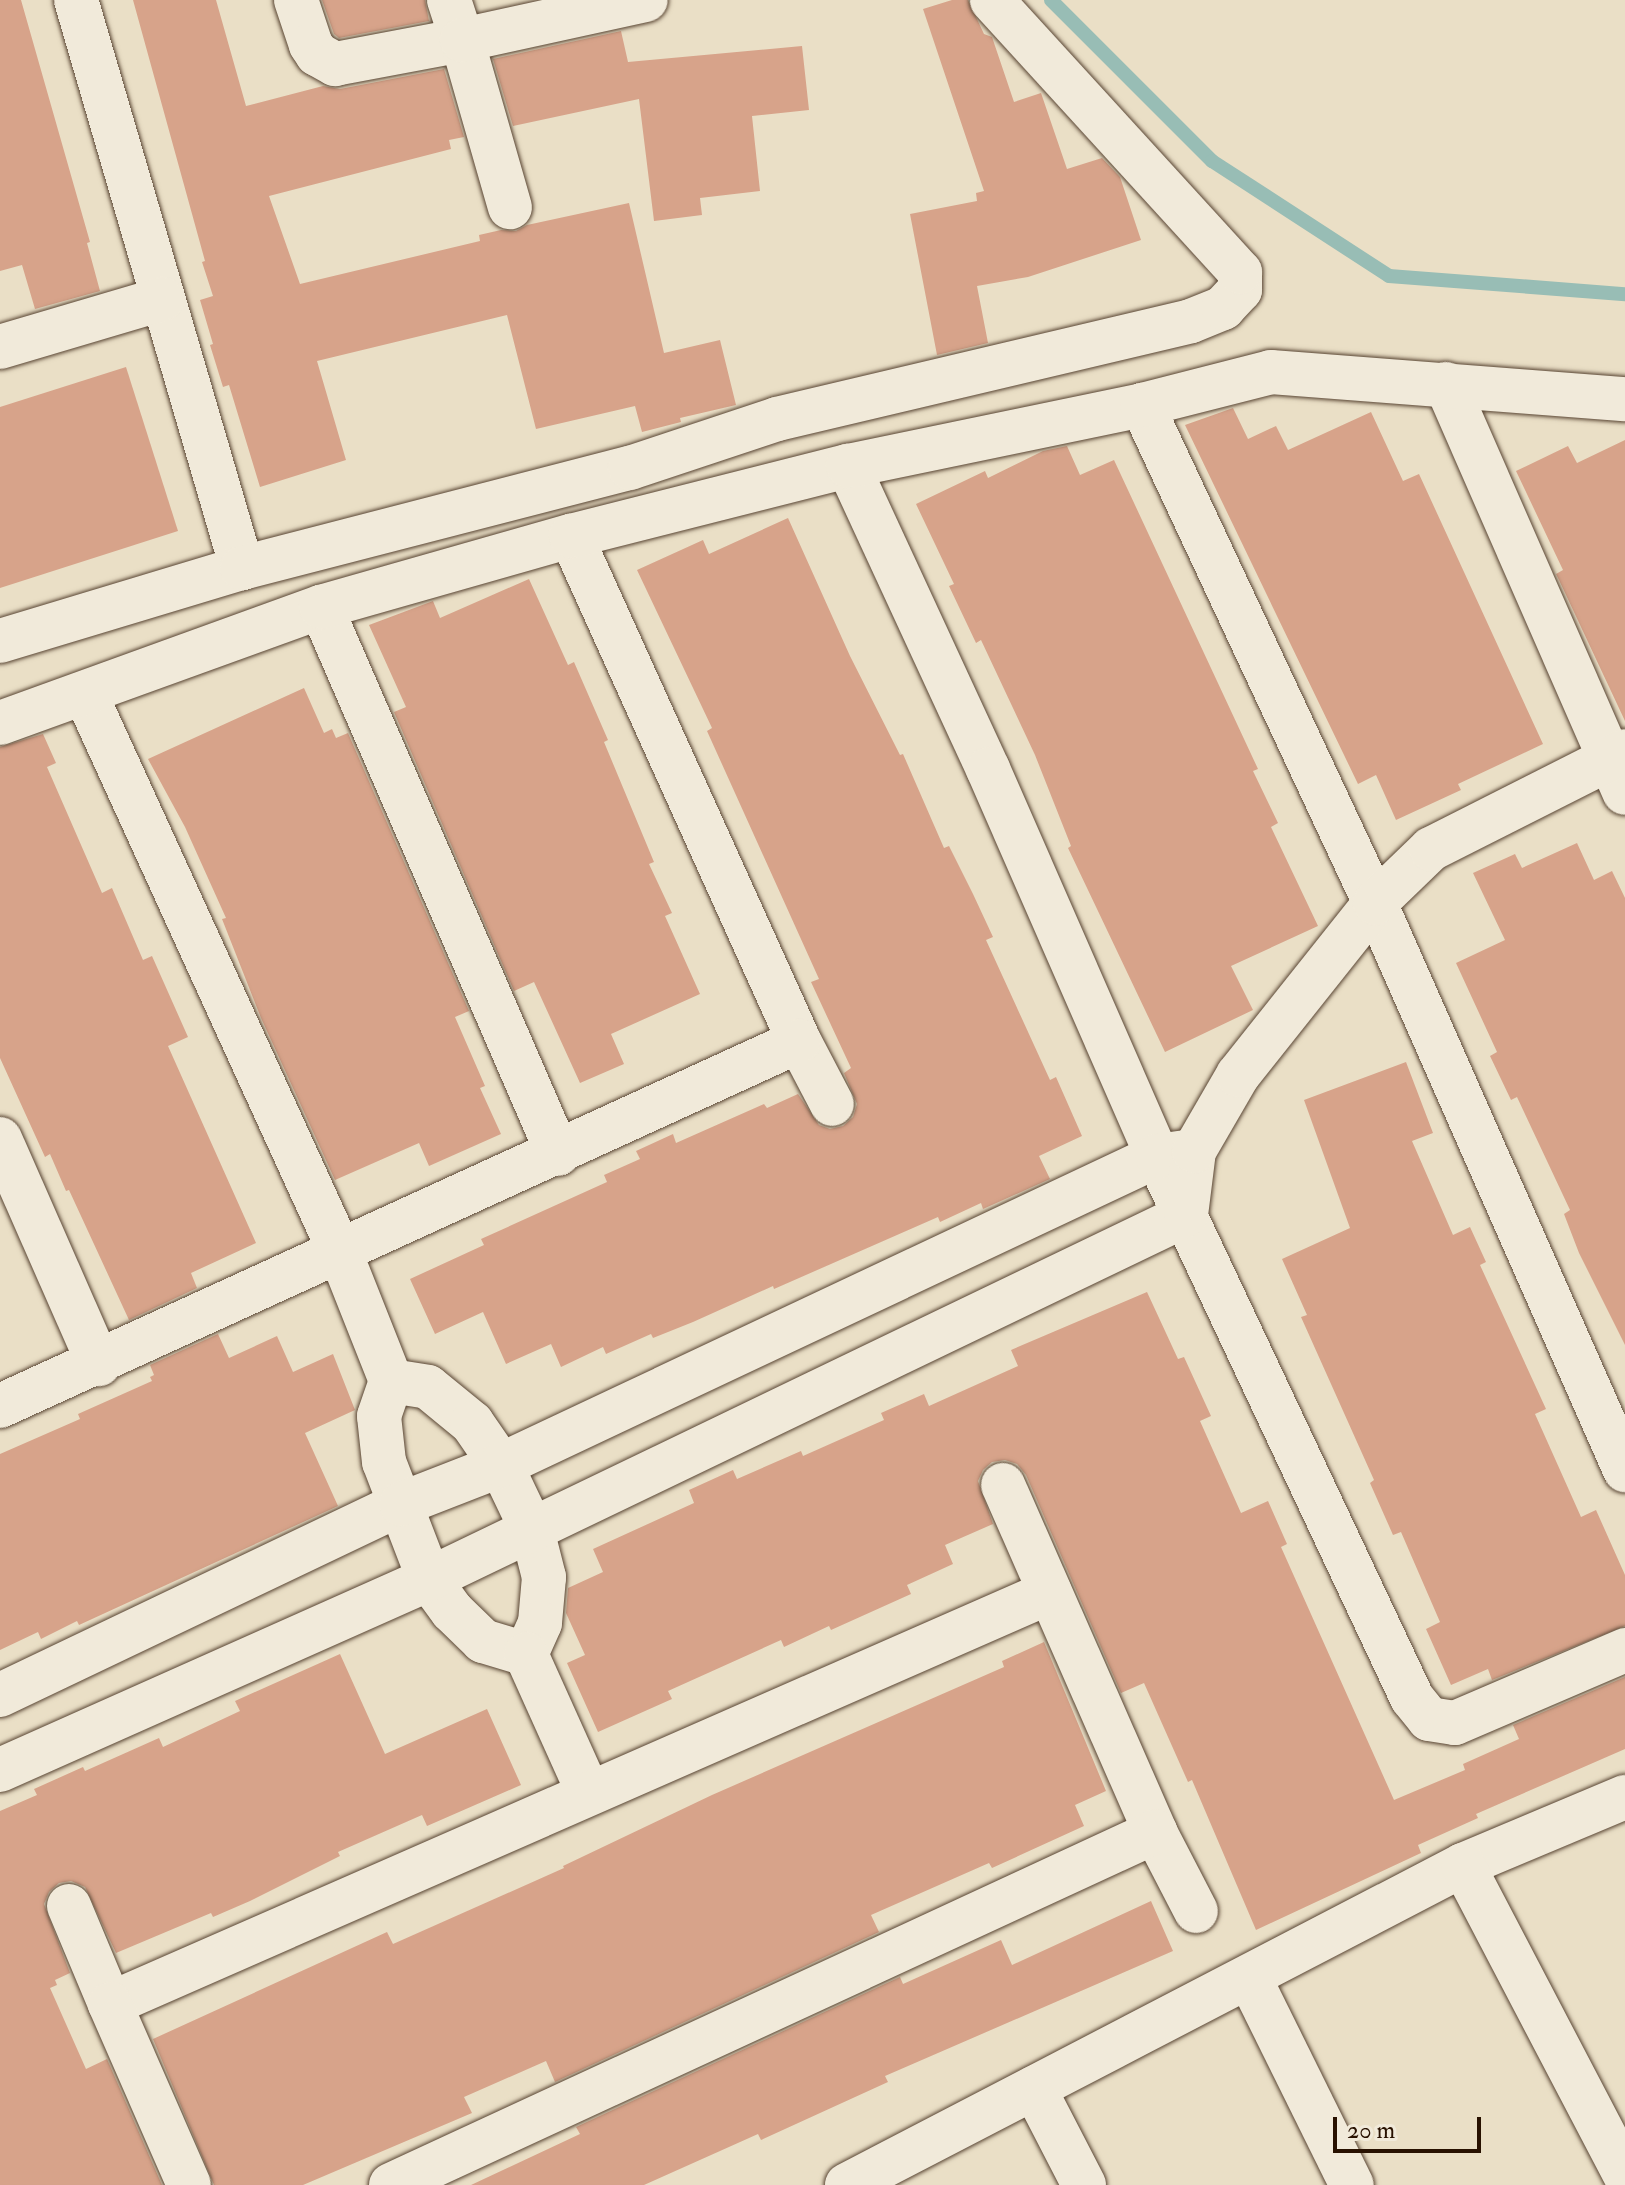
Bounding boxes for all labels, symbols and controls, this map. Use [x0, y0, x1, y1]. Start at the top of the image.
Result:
scale bar [1337, 2101, 1485, 2151]
text: 20 m [1347, 2115, 1395, 2146]

